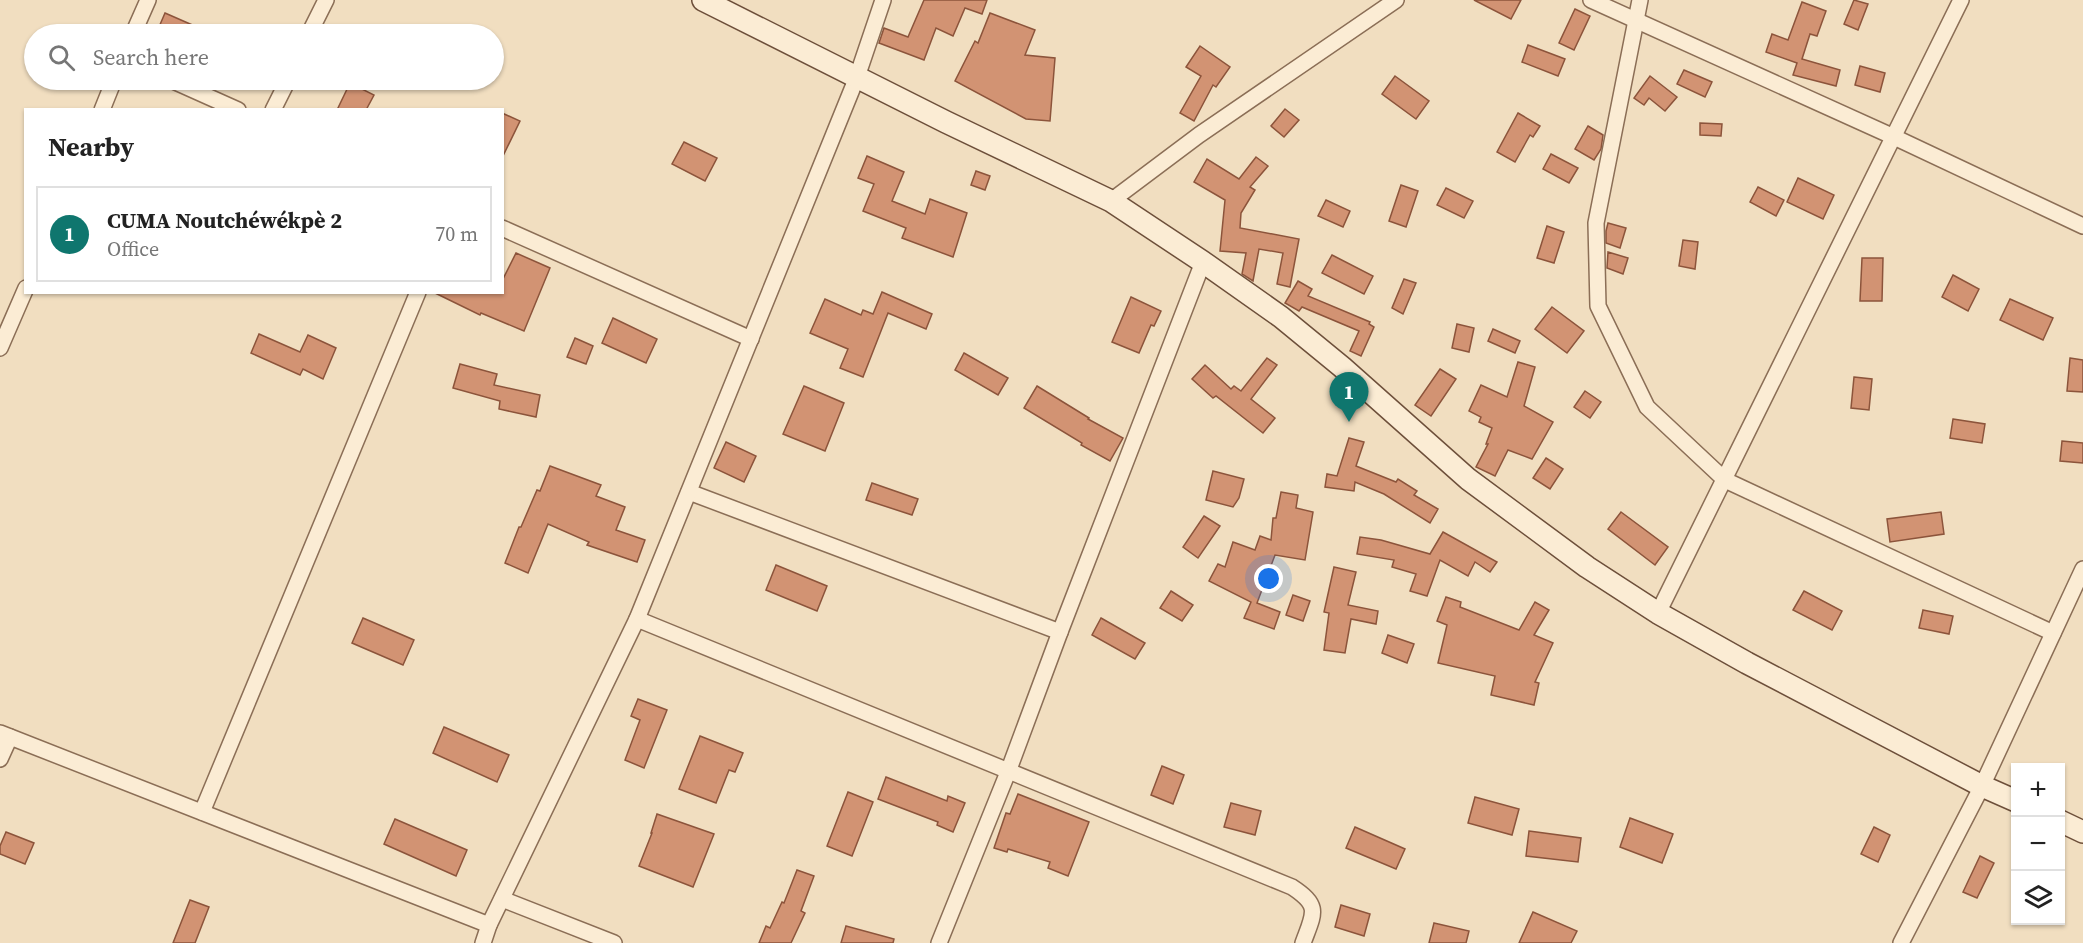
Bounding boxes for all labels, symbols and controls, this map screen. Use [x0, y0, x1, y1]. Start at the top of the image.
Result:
search box [24, 24, 504, 90]
icon: search [45, 41, 78, 74]
text: Search here [93, 42, 209, 72]
text: Nearby [48, 129, 134, 165]
text: CUMA Noutchéwékpè 2 [107, 205, 342, 235]
text: 1 [64, 220, 75, 248]
text: 70 m [435, 220, 478, 248]
text: Office [107, 235, 159, 263]
pin: 1 [1330, 372, 1368, 422]
your location [1254, 564, 1283, 593]
map controls [2011, 763, 2065, 925]
button: + [2011, 763, 2065, 817]
button: − [2011, 817, 2065, 871]
button: layers [2011, 871, 2065, 925]

